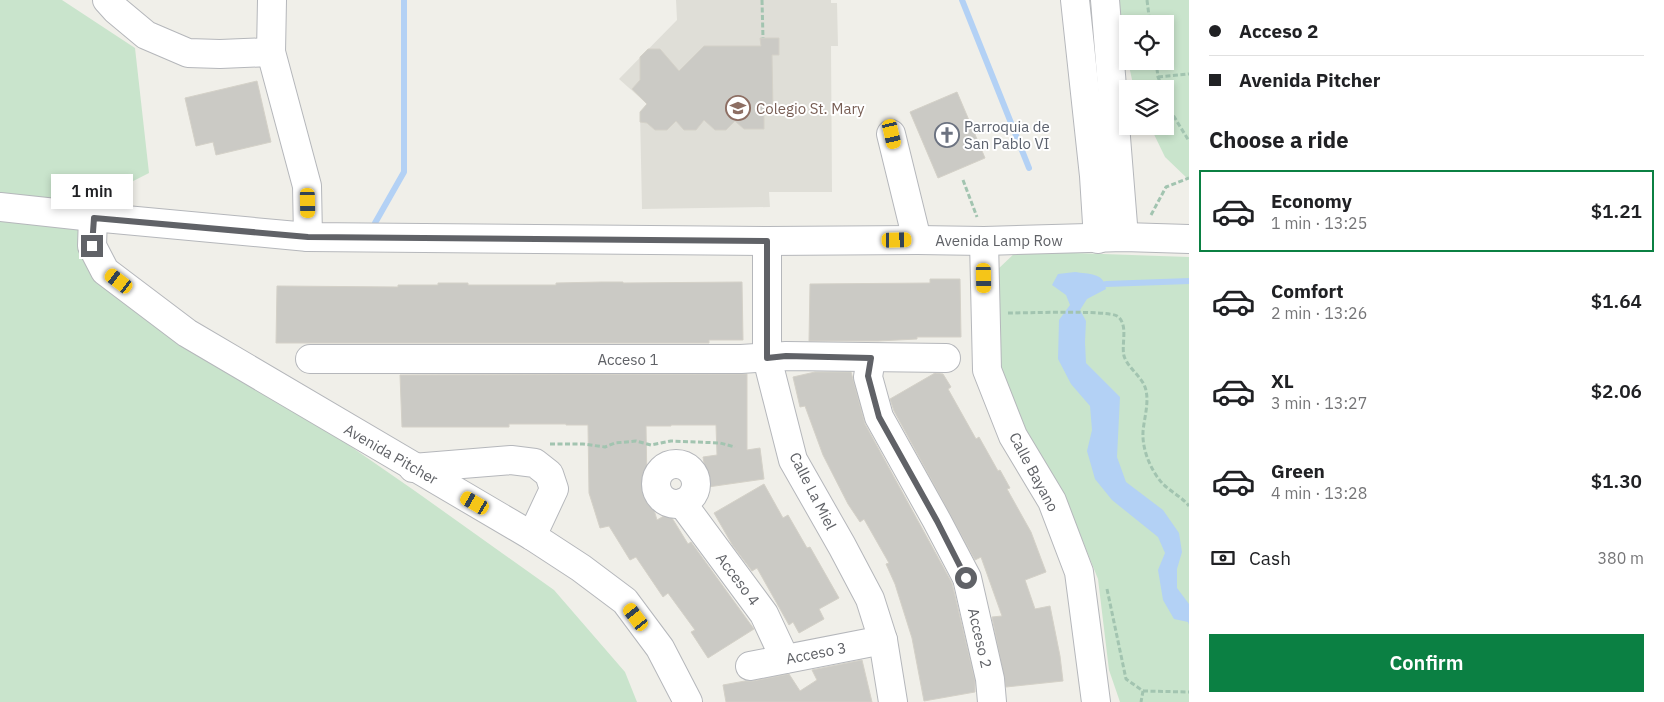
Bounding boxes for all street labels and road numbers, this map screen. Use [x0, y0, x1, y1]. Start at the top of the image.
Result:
street label: Avenida Lamp Row [935, 231, 1063, 250]
street label: Acceso 1 [597, 350, 659, 369]
street label: Avenida Pitcher [341, 419, 442, 489]
street label: Calle Bayano [1005, 429, 1063, 515]
street label: Calle La Miel [785, 449, 841, 533]
street label: Acceso 4 [712, 549, 764, 609]
street label: Acceso 2 [964, 606, 996, 670]
street label: Acceso 3 [784, 638, 848, 668]

